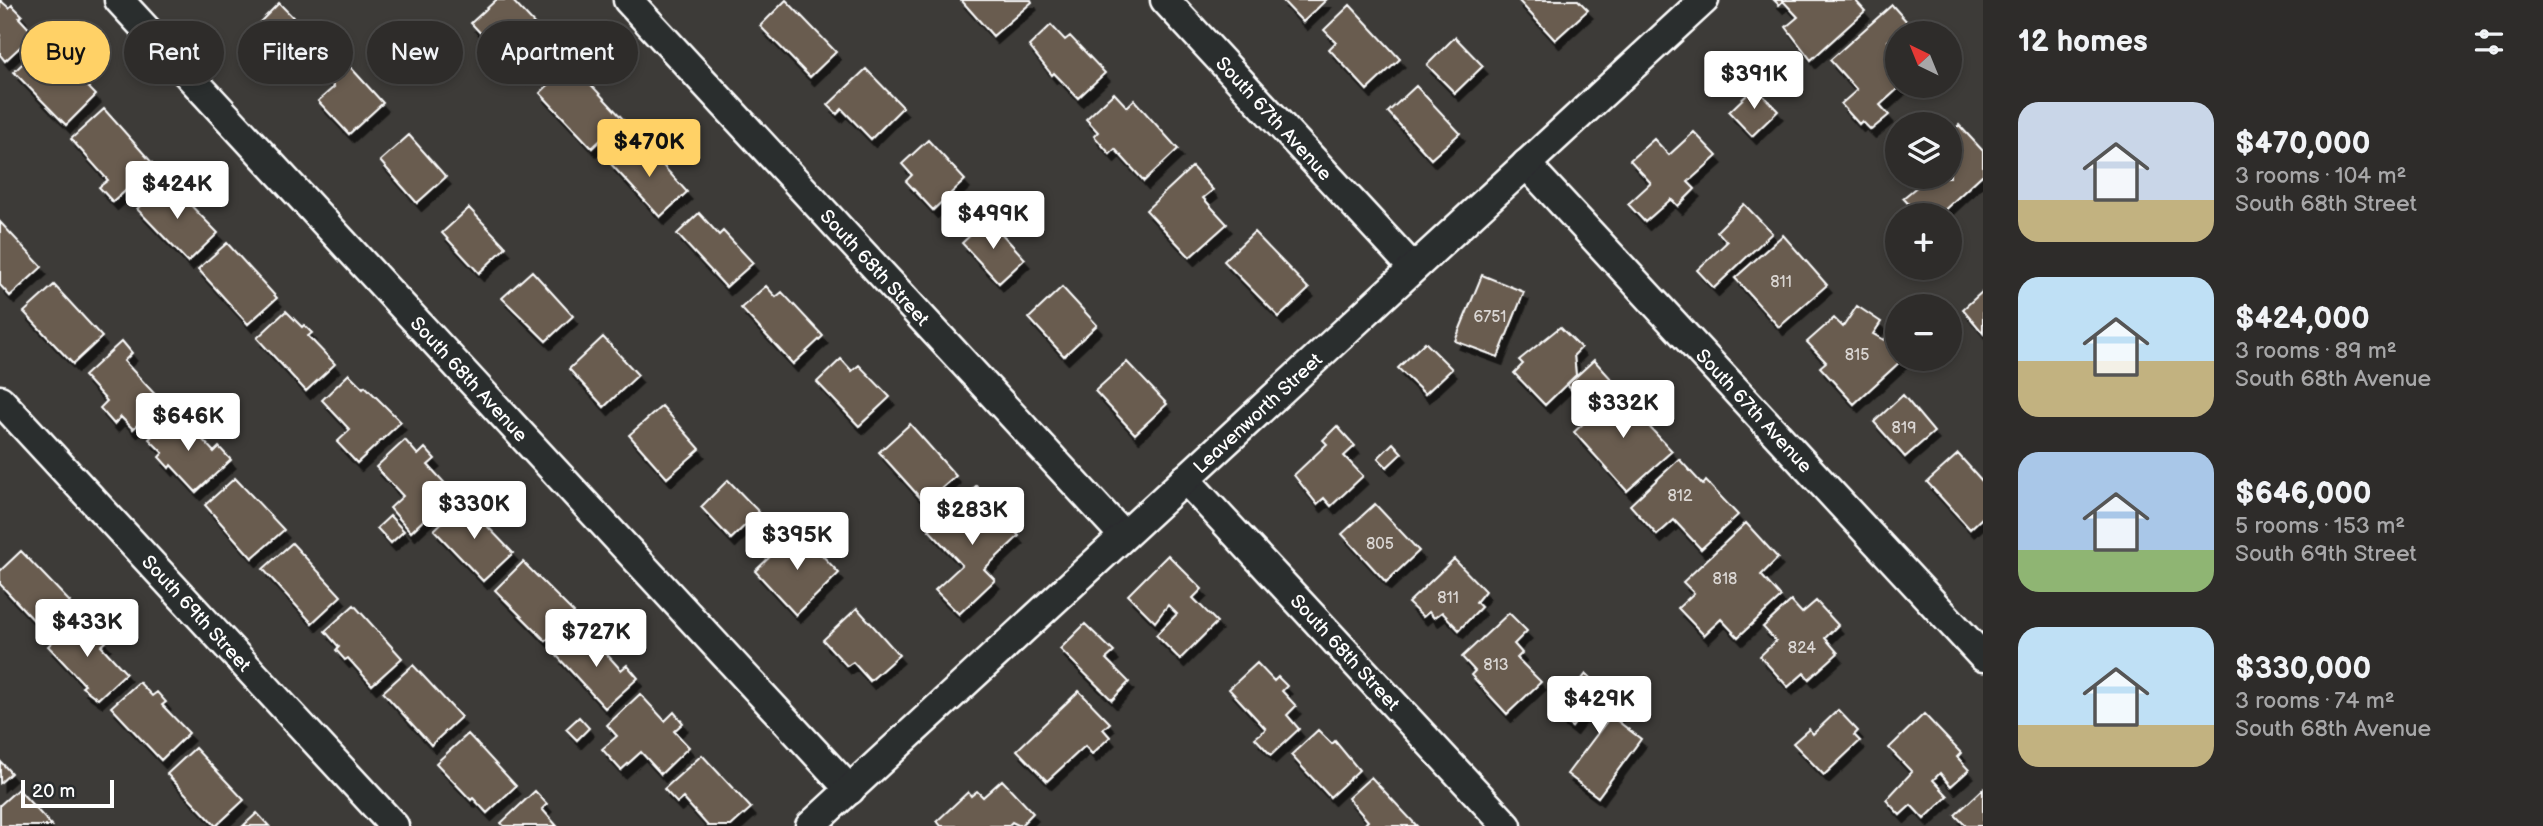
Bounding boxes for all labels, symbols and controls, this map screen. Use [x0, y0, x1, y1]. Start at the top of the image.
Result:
chip: Buy [21, 21, 110, 84]
chip: Rent [124, 21, 224, 84]
chip: Filters [238, 21, 353, 84]
chip: New [367, 21, 463, 84]
chip: Apartment [477, 21, 638, 84]
north arrow [1885, 21, 1962, 98]
map controls [1885, 21, 1962, 371]
icon: filters [2470, 23, 2508, 61]
text: 12 homes [2018, 24, 2148, 60]
street label: South 67th Avenue [1210, 52, 1336, 186]
pin: $391K [1705, 52, 1803, 111]
text: $391K [1720, 60, 1788, 88]
button: layers [1885, 112, 1962, 189]
pin: $470K [600, 120, 698, 179]
text: $470,000 [2235, 126, 2370, 162]
text: $470K [613, 128, 685, 156]
icon: home [2074, 130, 2158, 214]
pin: $424K [128, 162, 226, 221]
text: 3 rooms · 104 m² [2235, 162, 2406, 190]
text: $424K [142, 170, 212, 198]
text: South 68th Street [2235, 190, 2417, 218]
pin: $499K [944, 191, 1042, 251]
text: $499K [957, 200, 1029, 228]
button: + [1885, 203, 1962, 280]
street label: South 68th Street [815, 205, 934, 331]
house number: 811 [1770, 273, 1792, 292]
button: − [1885, 294, 1962, 371]
text: $424,000 [2235, 301, 2370, 337]
icon: home [2074, 305, 2158, 389]
house number: 6751 [1474, 308, 1507, 327]
street label: South 68th Avenue [405, 312, 532, 447]
text: 3 rooms · 89 m² [2235, 337, 2397, 365]
street label: South 67th Avenue [1690, 345, 1816, 478]
house number: 815 [1845, 346, 1869, 365]
street label: Leavenworth Street [1189, 349, 1328, 479]
text: South 68th Avenue [2235, 365, 2431, 393]
pin: $332K [1574, 380, 1672, 440]
text: $332K [1587, 389, 1659, 417]
pin: $646K [139, 393, 237, 453]
text: $646K [152, 402, 224, 430]
house number: 819 [1892, 419, 1916, 438]
text: $646,000 [2235, 476, 2372, 512]
icon: home [2074, 480, 2158, 564]
pin: $330K [425, 482, 523, 541]
house number: 812 [1668, 487, 1693, 506]
pin: $283K [923, 488, 1021, 547]
text: $330K [438, 490, 510, 518]
text: $283K [936, 496, 1008, 524]
pin: $395K [748, 512, 846, 572]
text: 5 rooms · 153 m² [2235, 512, 2405, 540]
text: $395K [762, 521, 832, 549]
house number: 805 [1366, 535, 1394, 554]
text: South 69th Street [2235, 540, 2417, 568]
street label: South 69th Street [136, 551, 255, 677]
house number: 818 [1713, 570, 1737, 589]
house number: 811 [1437, 589, 1459, 608]
street label: South 68th Street [1285, 590, 1404, 716]
pin: $433K [38, 600, 136, 659]
text: $433K [51, 608, 123, 636]
pin: $727K [547, 610, 645, 669]
text: $727K [561, 618, 631, 646]
house number: 824 [1788, 639, 1816, 658]
text: $330,000 [2235, 651, 2371, 687]
icon: home [2074, 655, 2158, 739]
house number: 813 [1483, 656, 1509, 675]
pin: $429K [1550, 676, 1648, 736]
text: $429K [1563, 685, 1635, 713]
text: 3 rooms · 74 m² [2235, 687, 2395, 715]
text: South 68th Avenue [2235, 715, 2431, 743]
scale bar [21, 777, 114, 809]
text: 20 m [32, 780, 75, 803]

